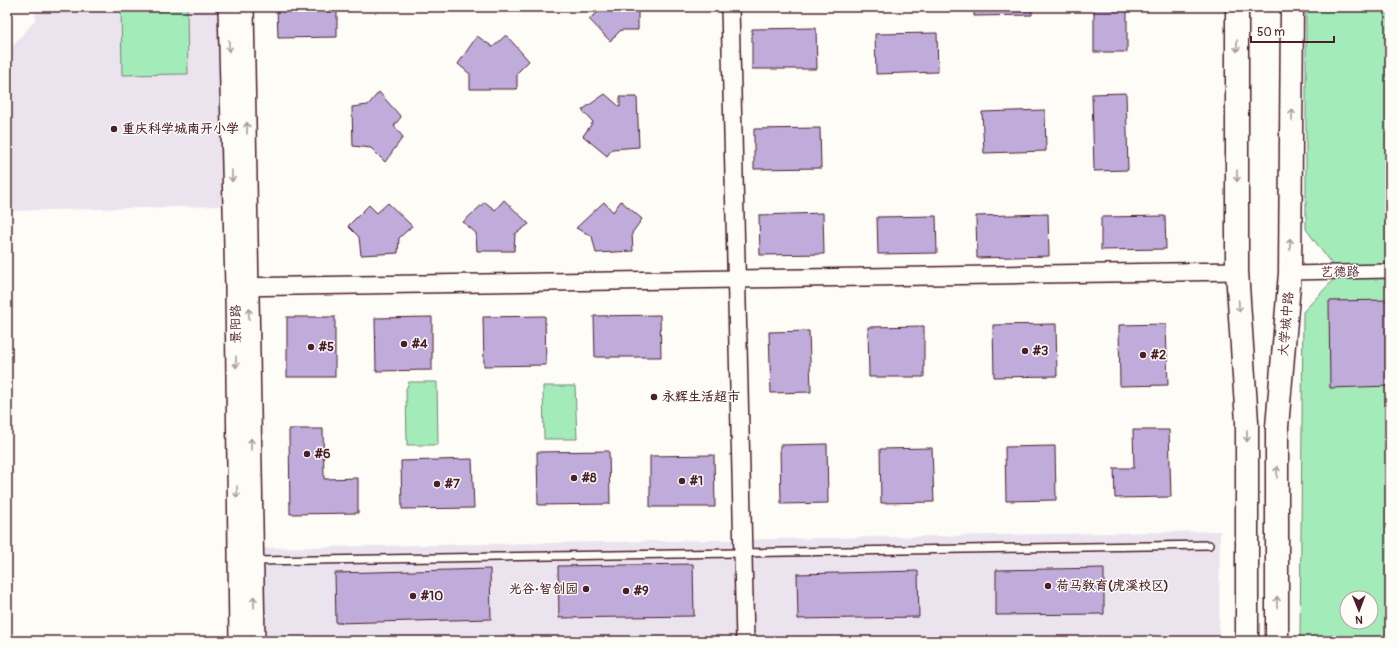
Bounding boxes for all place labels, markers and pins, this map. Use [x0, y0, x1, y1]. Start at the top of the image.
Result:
place label: 重庆科学城南开小学 [122, 121, 239, 137]
marker: 重庆科学城南开小学 [109, 124, 119, 134]
place label: #4 [411, 336, 428, 352]
place label: #5 [318, 339, 334, 355]
marker: #4 [399, 339, 409, 349]
marker: #5 [306, 342, 316, 352]
place label: #3 [1032, 343, 1048, 359]
marker: #3 [1020, 346, 1030, 356]
place label: #2 [1150, 347, 1166, 363]
marker: #2 [1138, 350, 1148, 360]
place label: 永辉生活超市 [662, 389, 740, 405]
marker: 永辉生活超市 [649, 392, 659, 402]
place label: #6 [314, 446, 331, 462]
marker: #6 [302, 449, 312, 459]
place label: #8 [581, 470, 597, 486]
marker: #8 [569, 473, 579, 483]
place label: #1 [689, 473, 703, 489]
place label: #7 [444, 476, 460, 492]
marker: #1 [677, 476, 687, 486]
marker: #7 [432, 479, 442, 489]
place label: 荷马教育(虎溪校区) [1056, 578, 1169, 594]
place label: 光谷·智创园 [509, 581, 578, 597]
marker: 荷马教育(虎溪校区) [1043, 581, 1053, 591]
place label: #9 [633, 583, 649, 599]
marker: 光谷·智创园 [581, 584, 591, 594]
marker: #9 [621, 586, 631, 596]
place label: #10 [420, 588, 443, 604]
marker: #10 [408, 591, 418, 601]

